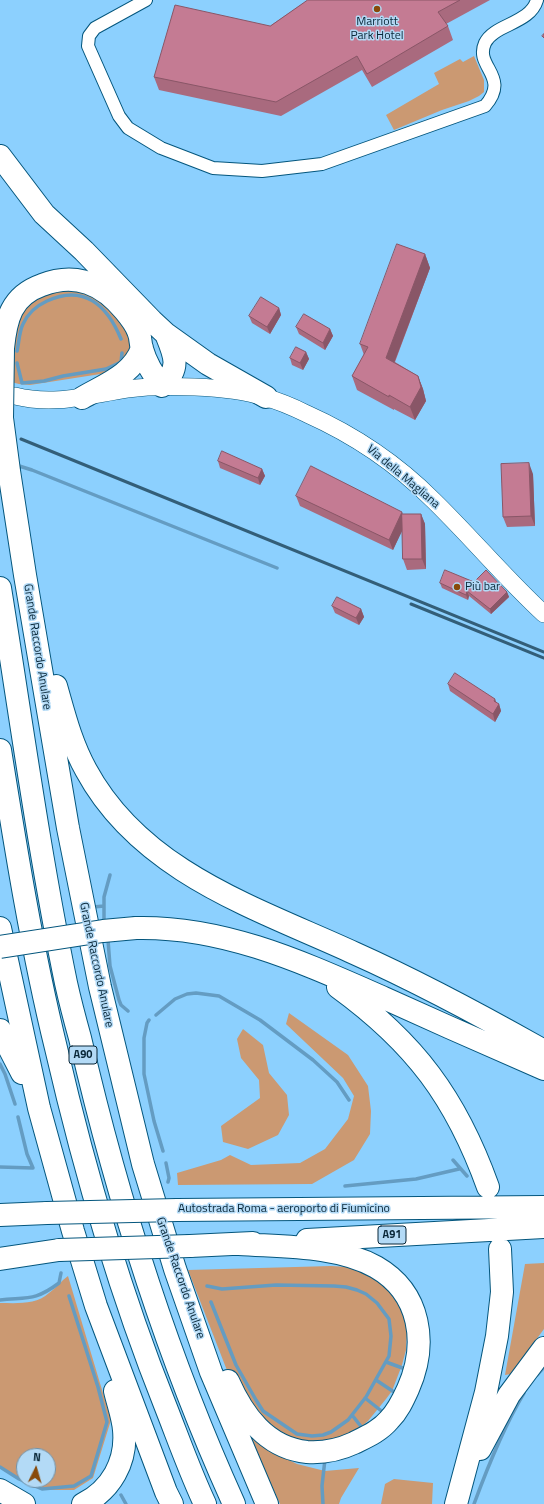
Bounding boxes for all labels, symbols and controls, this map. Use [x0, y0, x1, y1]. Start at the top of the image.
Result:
marker: Marriott Park Hotel [372, 4, 382, 14]
place label: Marriott Park Hotel [351, 15, 403, 43]
street label: Via della Magliana [364, 442, 442, 512]
place label: Più bar [465, 580, 500, 594]
marker: Più bar [452, 582, 462, 592]
street label: Grande Raccordo Anulare [20, 583, 54, 711]
street label: Grande Raccordo Anulare [76, 901, 116, 1029]
road number: A90 [69, 1046, 97, 1064]
street label: Autostrada Roma - aeroporto di Fiumicino [178, 1202, 390, 1216]
street label: Grande Raccordo Anulare [152, 1215, 208, 1341]
road number: A91 [378, 1226, 406, 1244]
north arrow [16, 1448, 56, 1488]
text: N [32, 1449, 41, 1465]

